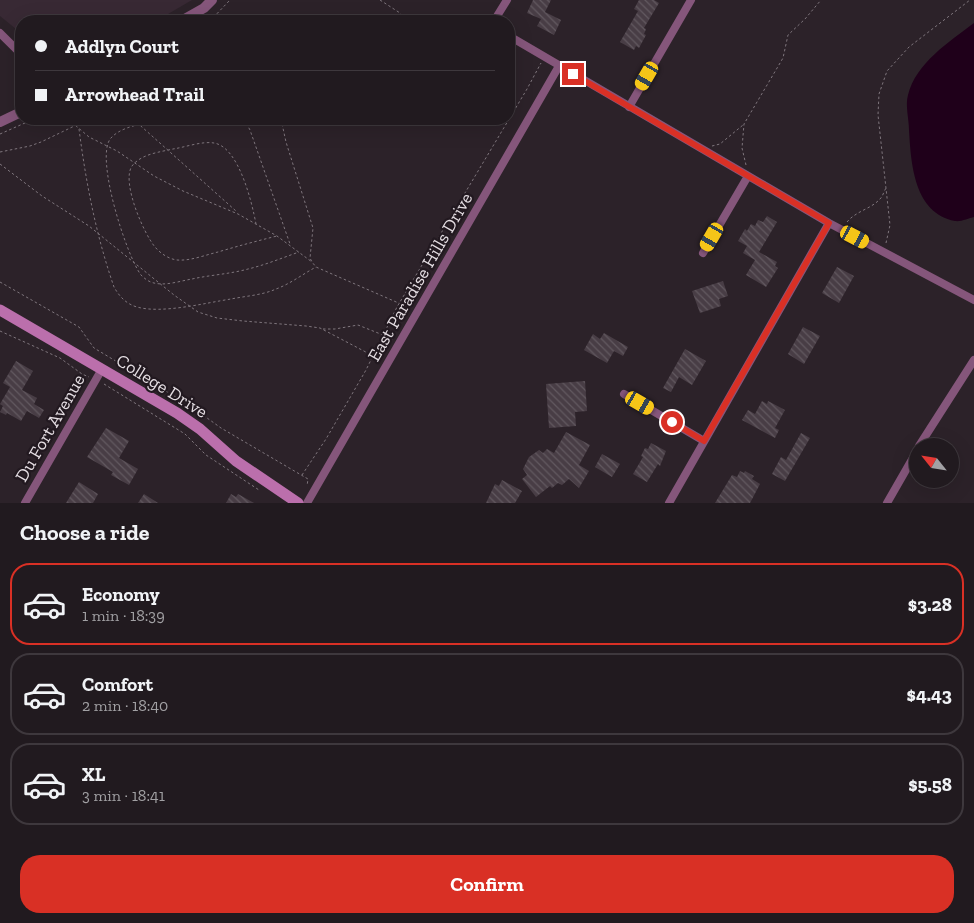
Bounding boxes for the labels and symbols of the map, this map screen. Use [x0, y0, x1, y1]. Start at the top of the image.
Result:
car [633, 59, 660, 93]
route end [562, 63, 584, 85]
street label: East Paradise Hills Drive [363, 189, 477, 365]
car [698, 220, 725, 254]
car [838, 223, 871, 251]
street label: College Drive [112, 349, 212, 423]
street label: Du Fort Avenue [10, 370, 90, 486]
car [623, 389, 656, 417]
route start [661, 411, 683, 433]
north arrow [909, 438, 959, 488]

